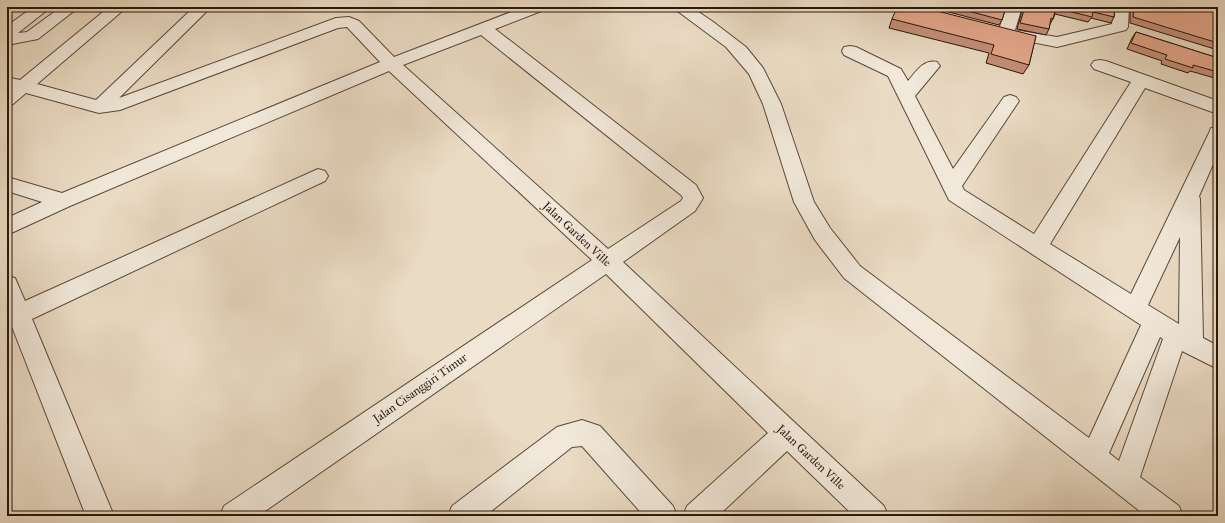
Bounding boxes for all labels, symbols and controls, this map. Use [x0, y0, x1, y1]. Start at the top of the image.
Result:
street label: Jalan Garden Ville [538, 197, 614, 270]
street label: Jalan Cisanggiri Timur [369, 350, 471, 428]
street label: Jalan Garden Ville [772, 420, 848, 493]

